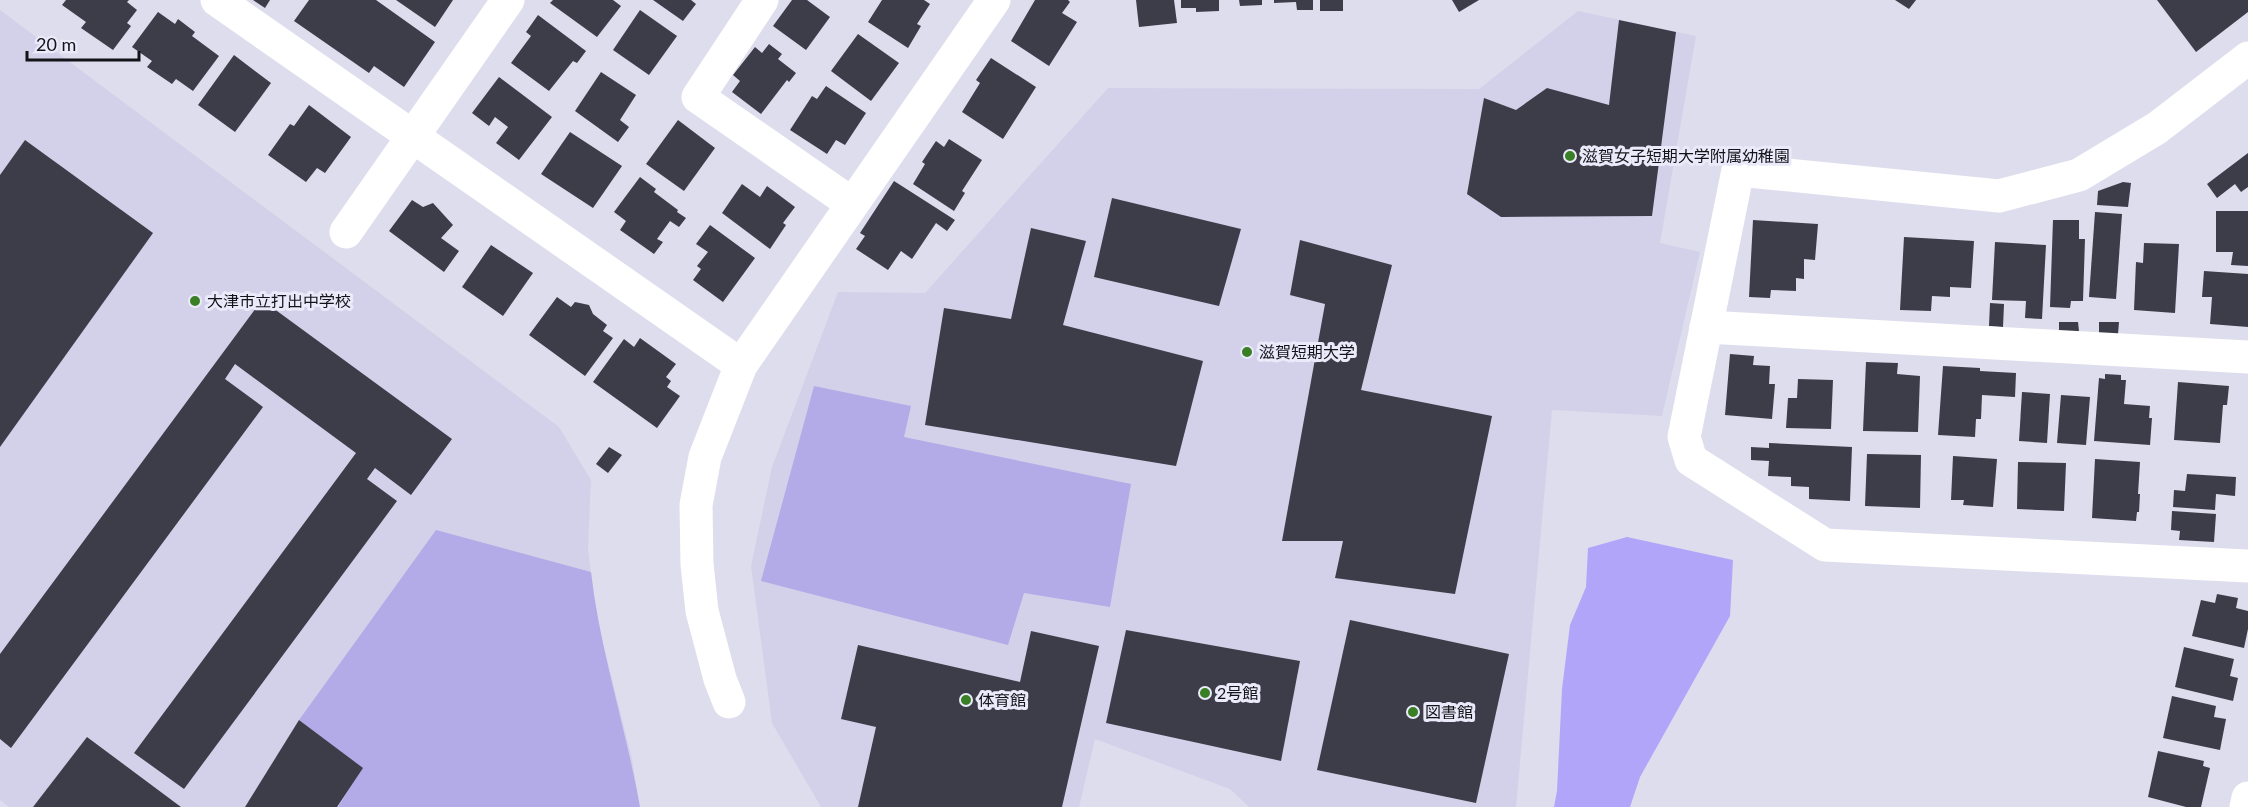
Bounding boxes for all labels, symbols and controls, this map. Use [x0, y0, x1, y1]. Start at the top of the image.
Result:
scale bar [27, 24, 140, 62]
text: 20 m [36, 33, 76, 55]
place label: 滋賀女子短期大学附属幼稚園 [1582, 146, 1790, 165]
marker: 滋賀女子短期大学附属幼稚園 [1563, 149, 1577, 163]
place label: 大津市立打出中学校 [207, 291, 351, 310]
marker: 大津市立打出中学校 [188, 294, 202, 308]
place label: 滋賀短期大学 [1259, 342, 1355, 361]
marker: 滋賀短期大学 [1240, 345, 1254, 359]
place label: 2号館 [1217, 683, 1258, 702]
marker: 2号館 [1198, 686, 1212, 700]
place label: 体育館 [978, 690, 1026, 709]
marker: 体育館 [959, 693, 973, 707]
place label: 図書館 [1425, 702, 1473, 721]
marker: 図書館 [1406, 705, 1420, 719]

